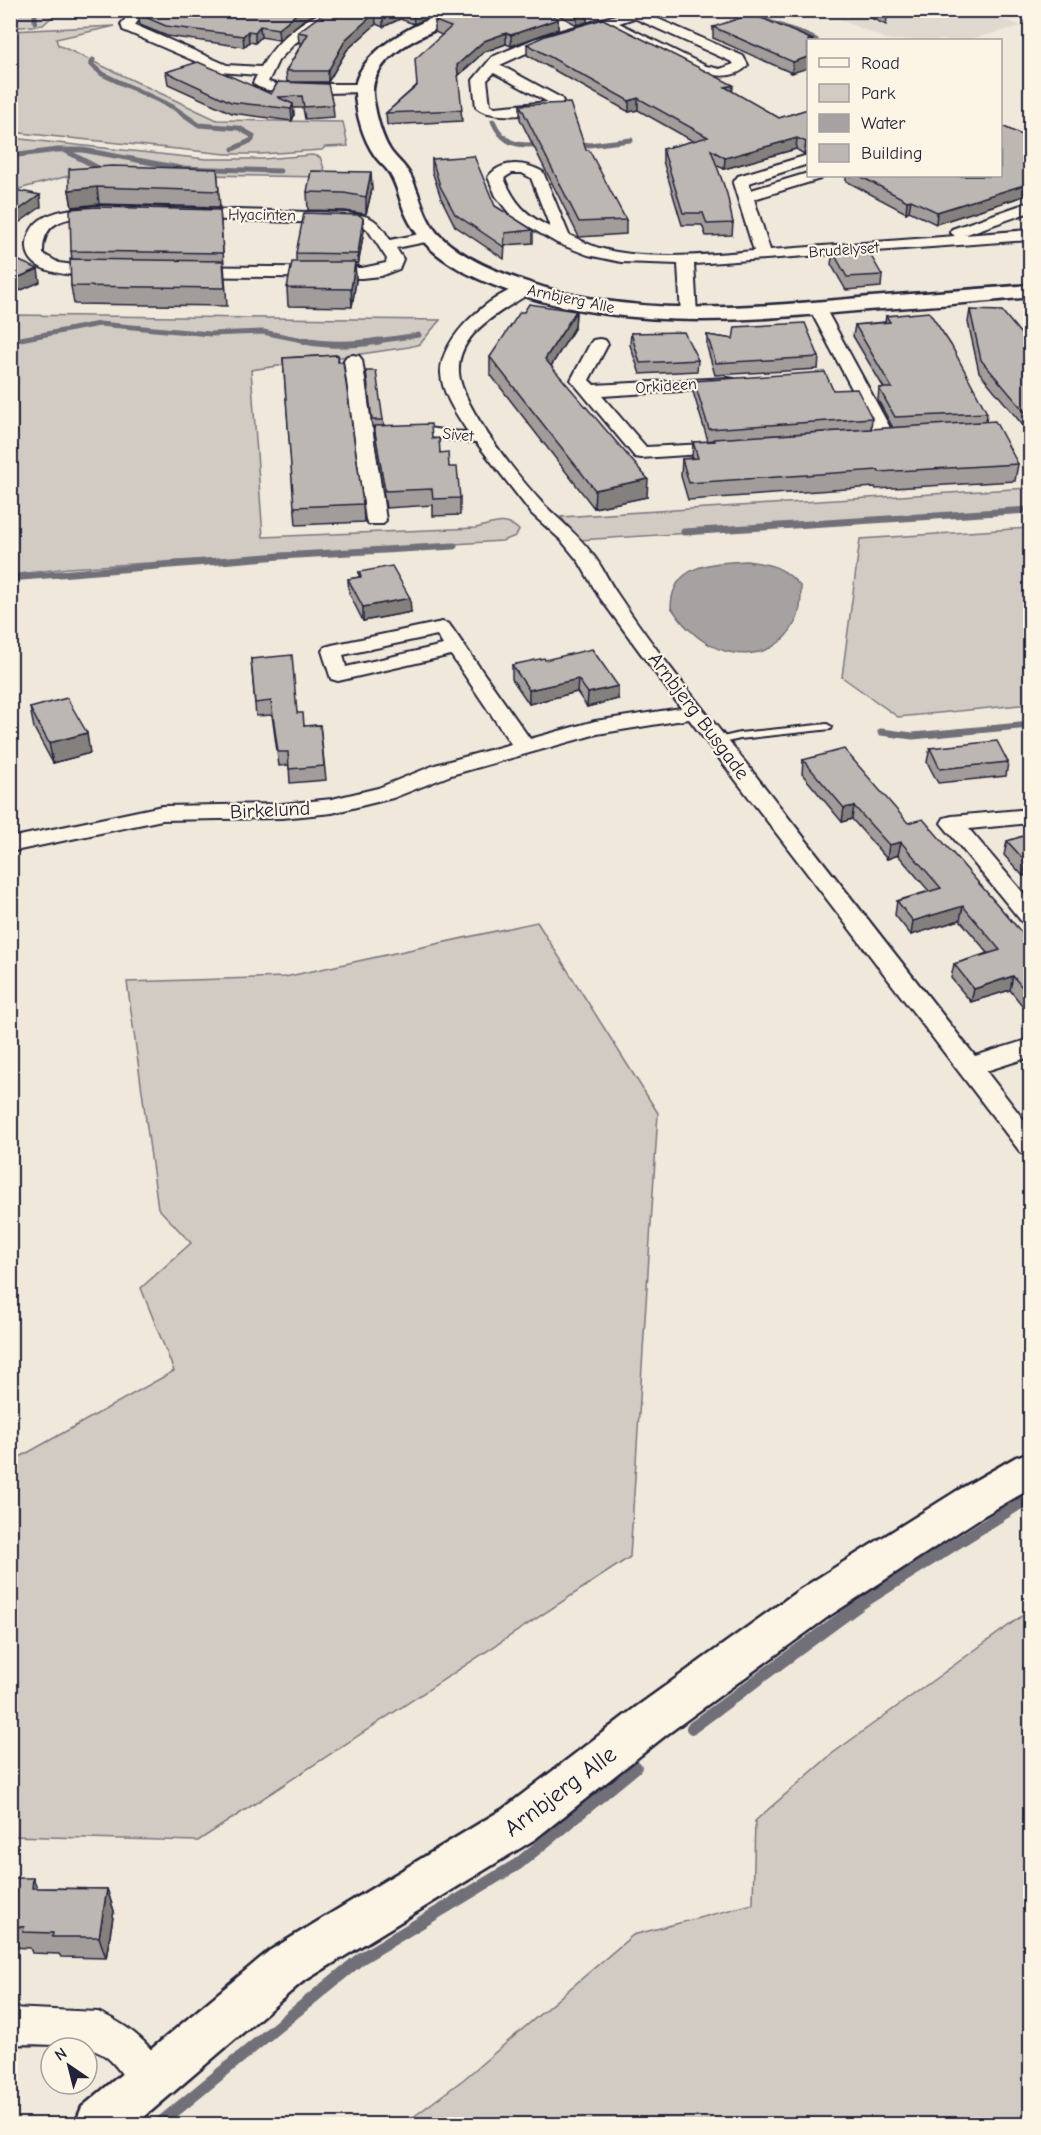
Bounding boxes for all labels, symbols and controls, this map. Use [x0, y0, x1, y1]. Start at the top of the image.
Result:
legend [807, 39, 1002, 177]
text: Road [861, 53, 900, 74]
text: Park [861, 83, 896, 104]
text: Water [861, 113, 906, 134]
text: Building [861, 143, 923, 164]
street label: Hyacinten [228, 205, 296, 225]
street label: Brudelyset [808, 239, 880, 261]
street label: Arnbjerg Alle [526, 281, 616, 317]
street label: Orkideen [635, 375, 697, 397]
street label: Sivet [442, 425, 475, 445]
street label: Arnbjerg Busgade [644, 648, 754, 784]
street label: Birkelund [229, 796, 311, 824]
street label: Arnbjerg Alle [498, 1740, 622, 1842]
north arrow [39, 2036, 99, 2096]
text: N [52, 2044, 70, 2065]

